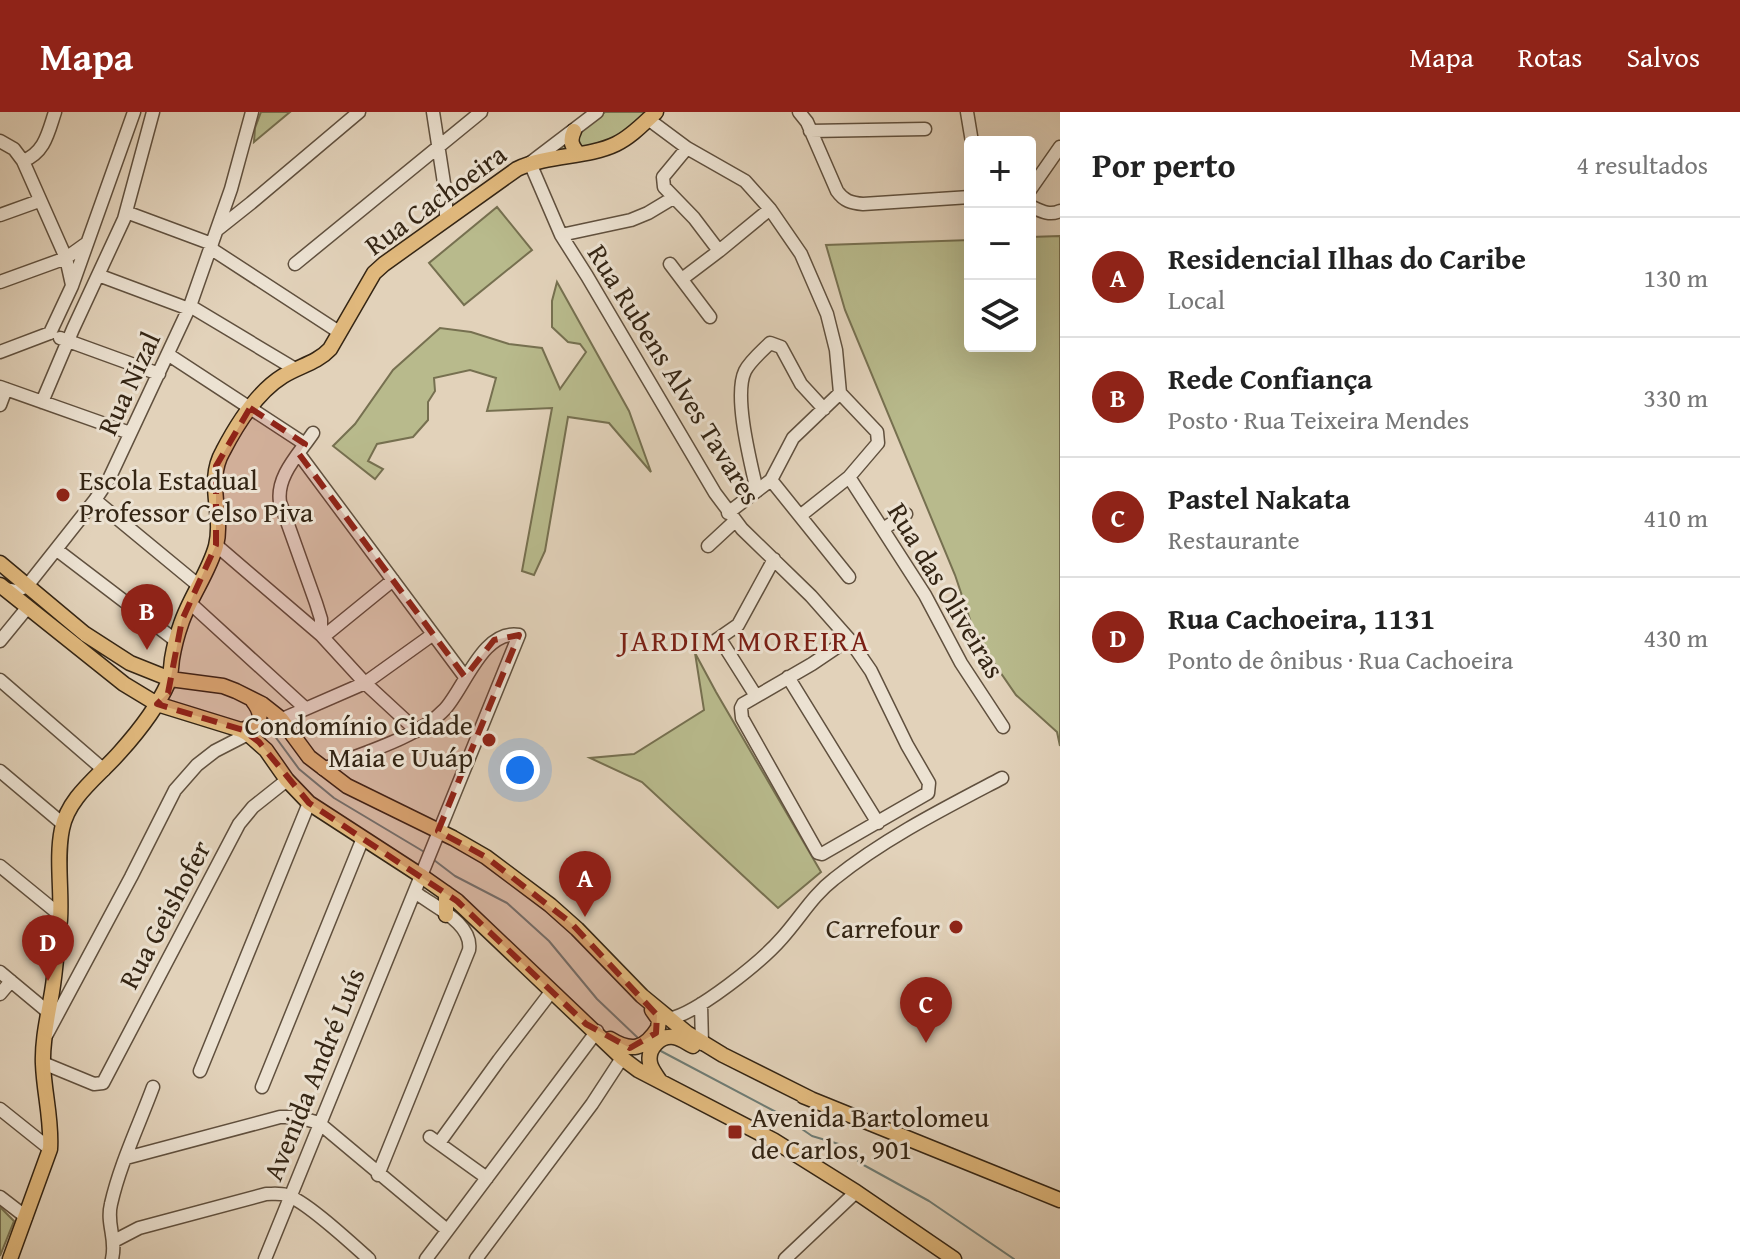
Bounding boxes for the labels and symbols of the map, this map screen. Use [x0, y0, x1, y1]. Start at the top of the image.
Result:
street label: Rua Cachoeira [356, 133, 515, 265]
street label: Rua Rubens Alves Tavares [578, 236, 772, 512]
street label: Rua Nizal [86, 324, 170, 442]
place label: Escola Estadual Professor Celso Piva [79, 459, 314, 532]
marker: Escola Estadual Professor Celso Piva [54, 486, 72, 504]
street label: Rua das Oliveiras [878, 494, 1016, 686]
pin: B [121, 584, 173, 650]
district label: JARDIM MOREIRA [615, 618, 871, 662]
place label: Condomínio Cidade Maia e Uuáp [244, 704, 473, 777]
marker: Condomínio Cidade Maia e Uuáp [480, 731, 498, 749]
your location [500, 750, 540, 790]
street label: Rua Geishofer [108, 832, 221, 996]
pin: A [559, 851, 611, 917]
place label: Carrefour [826, 907, 940, 948]
pin: D [22, 915, 74, 981]
marker: Carrefour [947, 918, 965, 936]
street label: Avenida André Luís [252, 961, 374, 1187]
pin: C [900, 977, 952, 1043]
place label: Avenida Bartolomeu de Carlos, 901 [751, 1096, 989, 1169]
marker: Avenida Bartolomeu de Carlos, 901 [726, 1123, 744, 1141]

